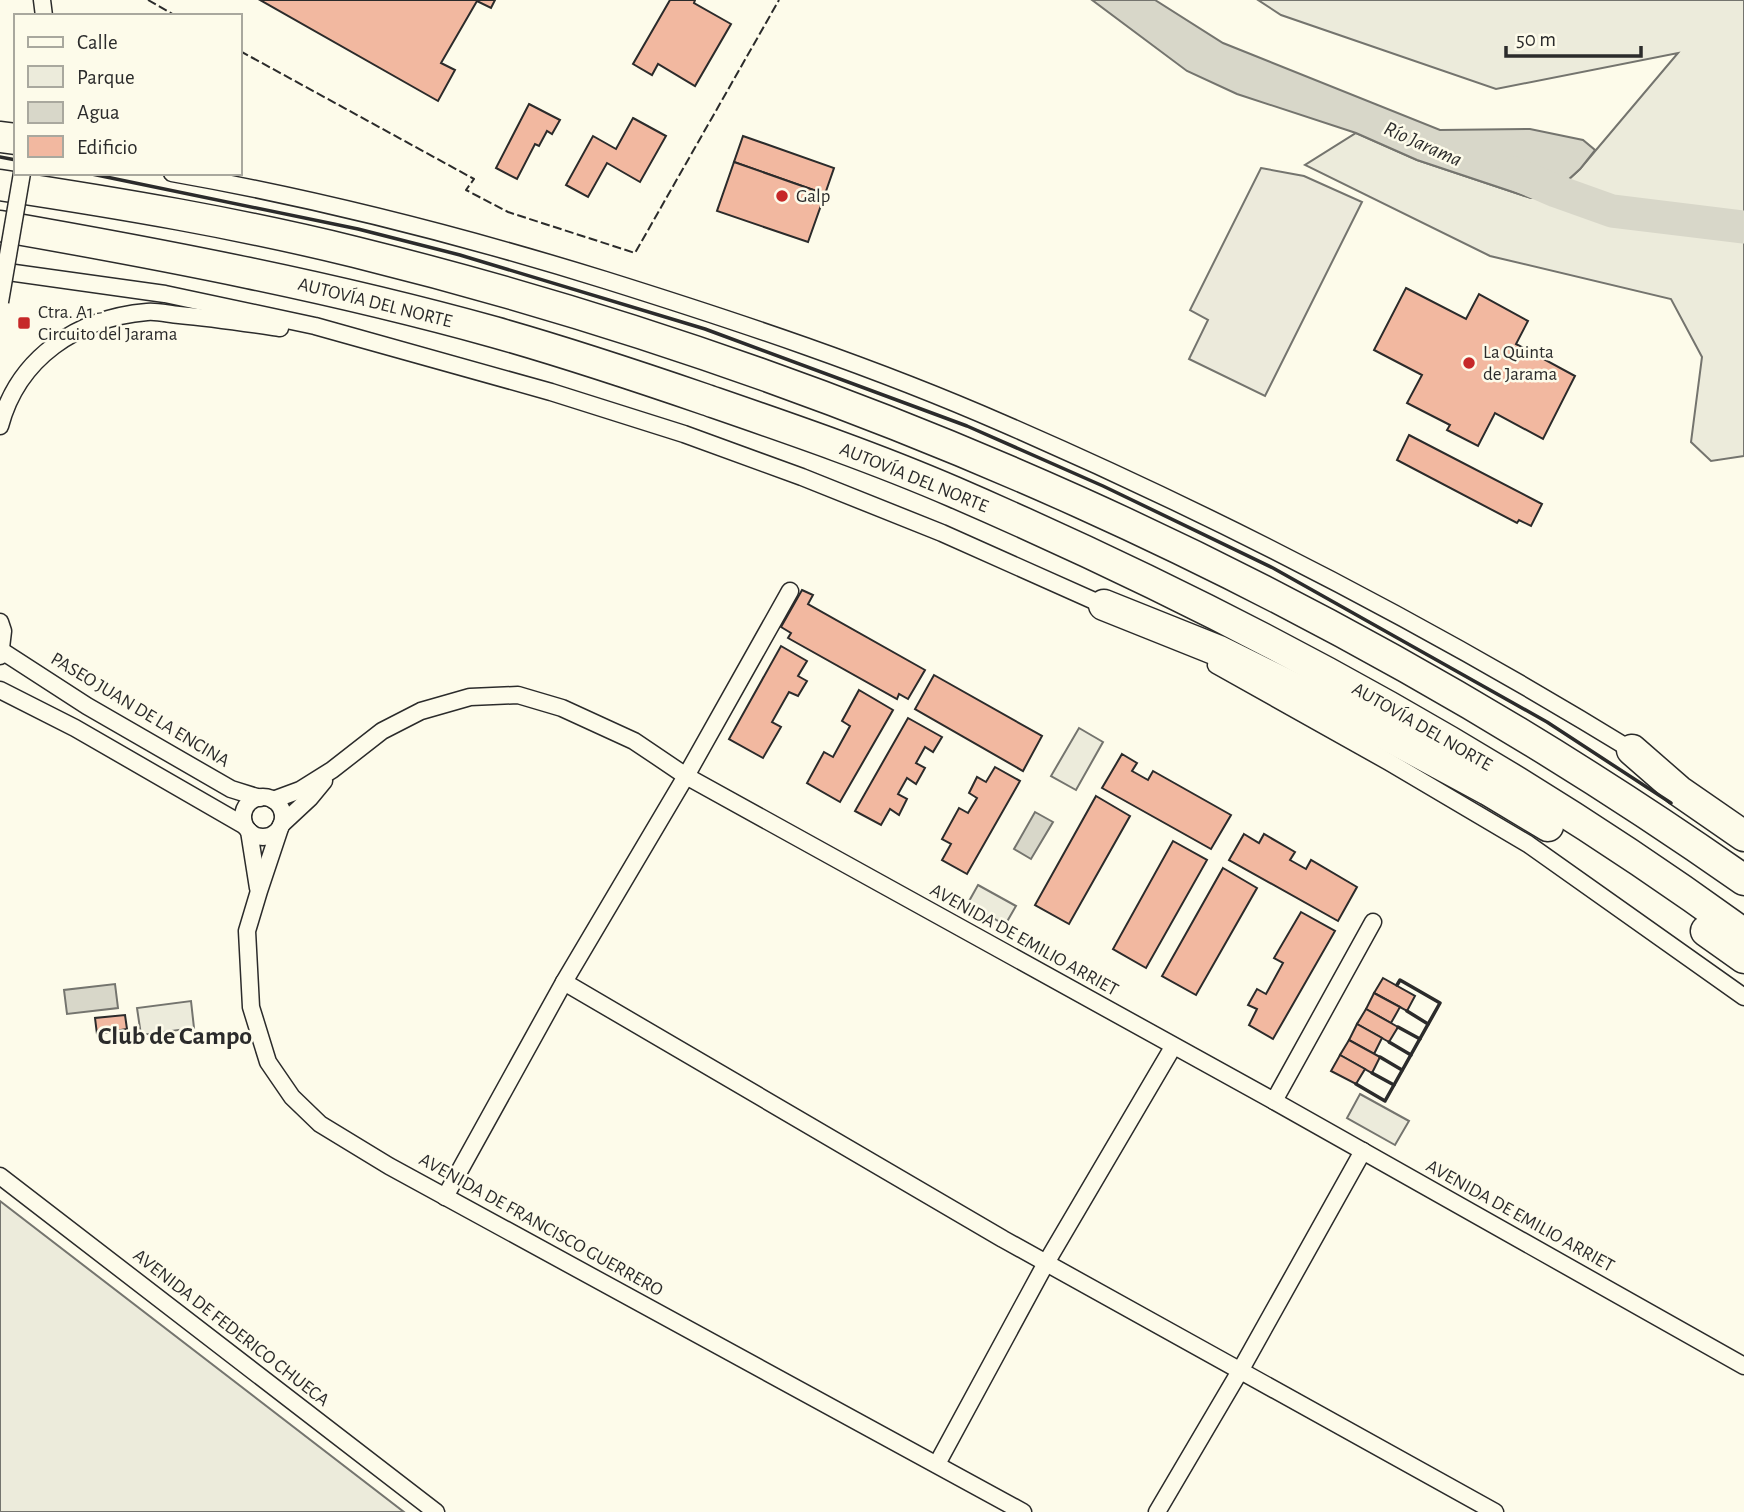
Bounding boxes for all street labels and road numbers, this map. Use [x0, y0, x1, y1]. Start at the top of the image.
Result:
street label: AUTOVÍA DEL NORTE [296, 273, 455, 331]
street label: AUTOVÍA DEL NORTE [837, 438, 992, 516]
street label: PASEO JUAN DE LA ENCINA [47, 649, 233, 771]
street label: AUTOVÍA DEL NORTE [1349, 677, 1496, 775]
street label: AVENIDA DE EMILIO ARRIET [927, 880, 1121, 1000]
street label: AVENIDA DE FRANCISCO GUERRERO [416, 1150, 666, 1300]
street label: AVENIDA DE EMILIO ARRIET [1423, 1156, 1617, 1276]
street label: AVENIDA DE FEDERICO CHUECA [129, 1246, 333, 1410]

